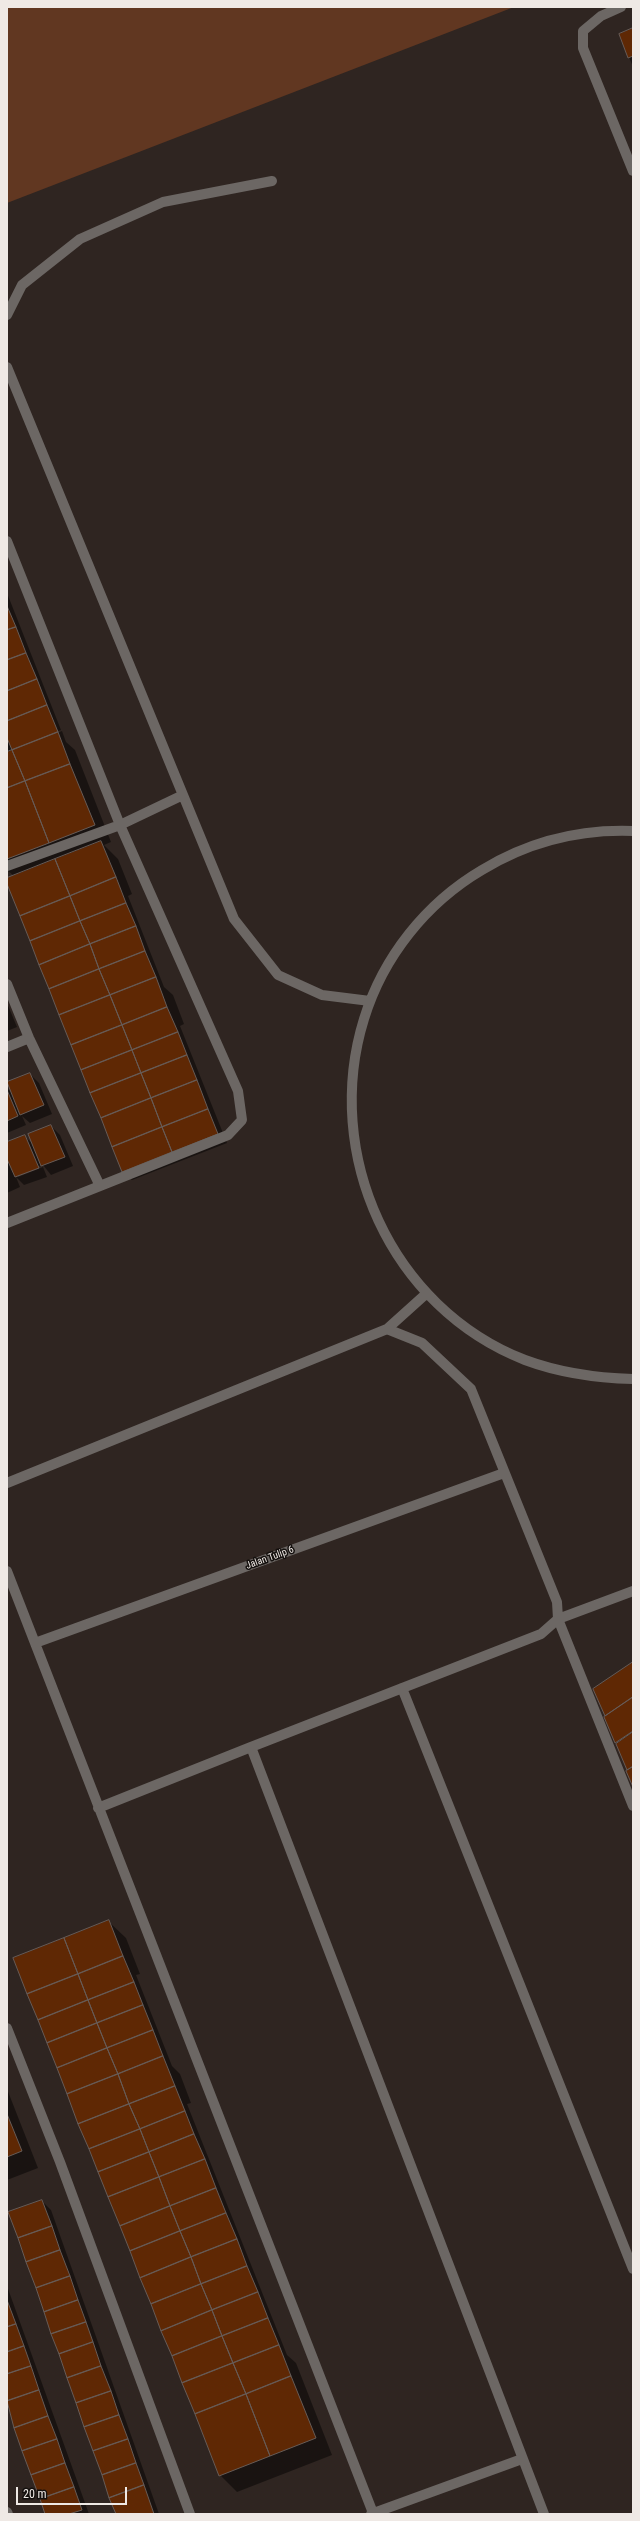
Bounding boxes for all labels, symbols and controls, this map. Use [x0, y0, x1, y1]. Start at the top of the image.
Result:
street label: Jalan Tulip 6 [244, 1544, 296, 1572]
scale bar [18, 2479, 129, 2505]
text: 20 m [23, 2487, 47, 2501]

